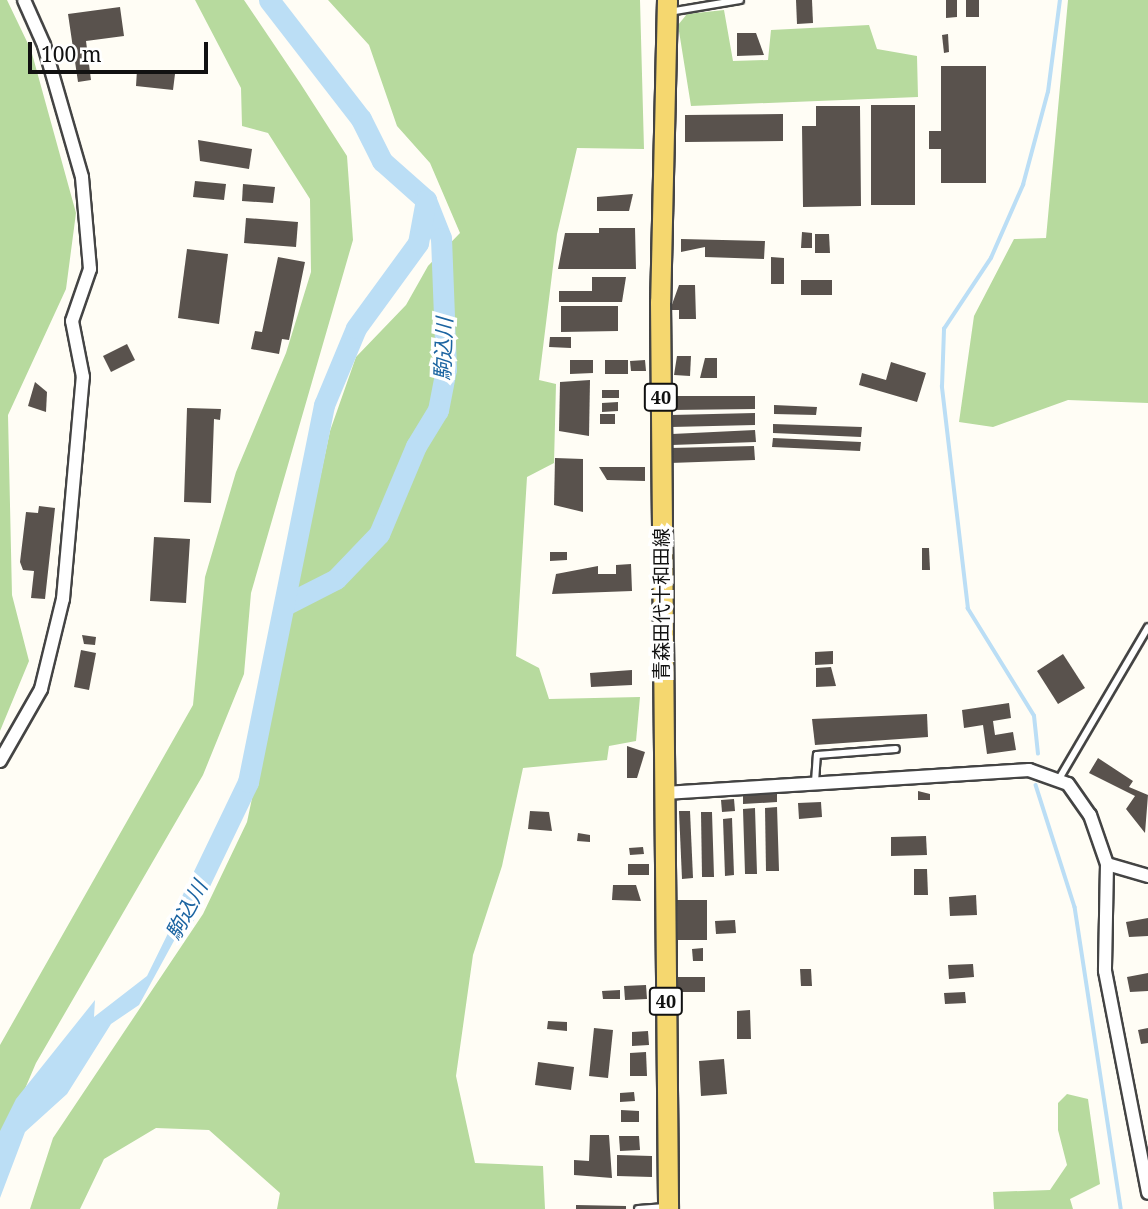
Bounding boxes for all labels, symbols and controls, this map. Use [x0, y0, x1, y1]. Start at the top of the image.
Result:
scale bar [32, 28, 212, 72]
text: 100 m [41, 40, 102, 68]
water label: 駒込川 [429, 317, 457, 381]
road number: 40 [644, 382, 678, 412]
street label: 青森田代十和田線 [651, 528, 673, 680]
water label: 駒込川 [160, 876, 212, 944]
road number: 40 [648, 986, 684, 1016]

